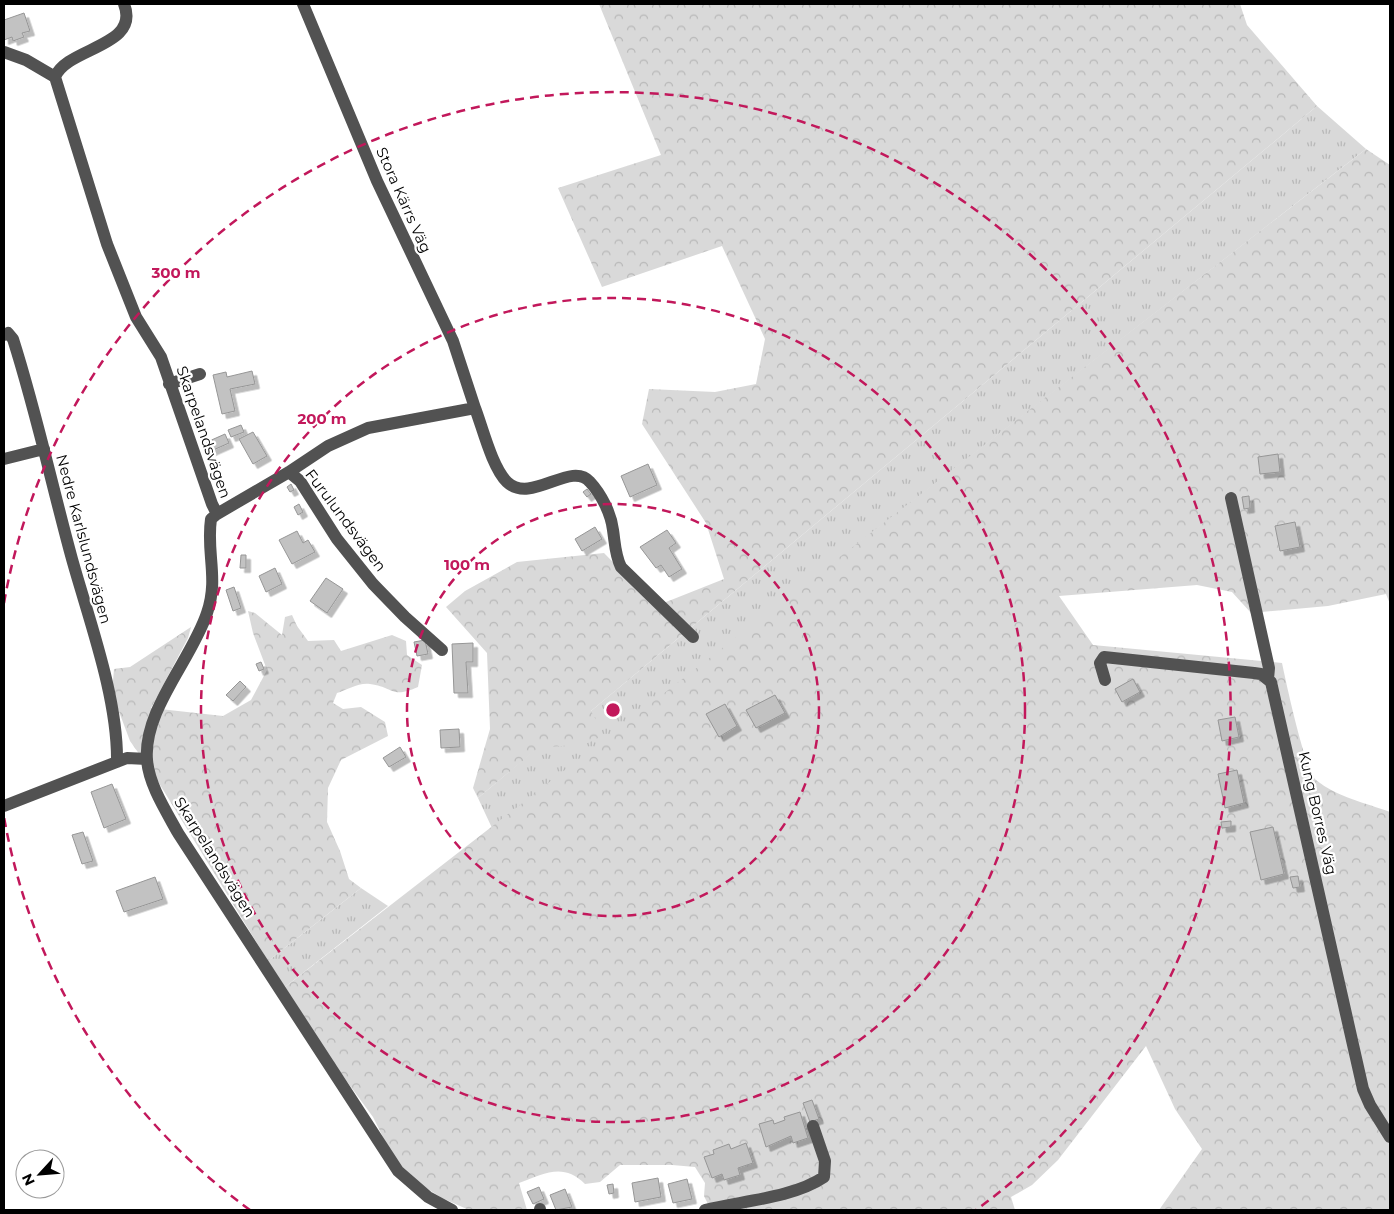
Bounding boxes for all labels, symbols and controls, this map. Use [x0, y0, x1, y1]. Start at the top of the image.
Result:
street label: Stora Kärrs Väg [372, 144, 436, 256]
text: 300 m [150, 263, 201, 282]
street label: Skarpelandsvägen [172, 363, 236, 501]
text: 200 m [297, 409, 347, 428]
street label: Nedre Karlslundsvägen [52, 452, 116, 626]
street label: Furulundsvägen [301, 465, 391, 575]
text: 100 m [444, 555, 490, 574]
centre of rings [604, 701, 622, 719]
street label: Kung Borres Väg [1295, 749, 1341, 877]
street label: Skarpelandsvägen [170, 793, 260, 921]
north arrow [15, 1149, 65, 1199]
text: N [18, 1171, 39, 1189]

